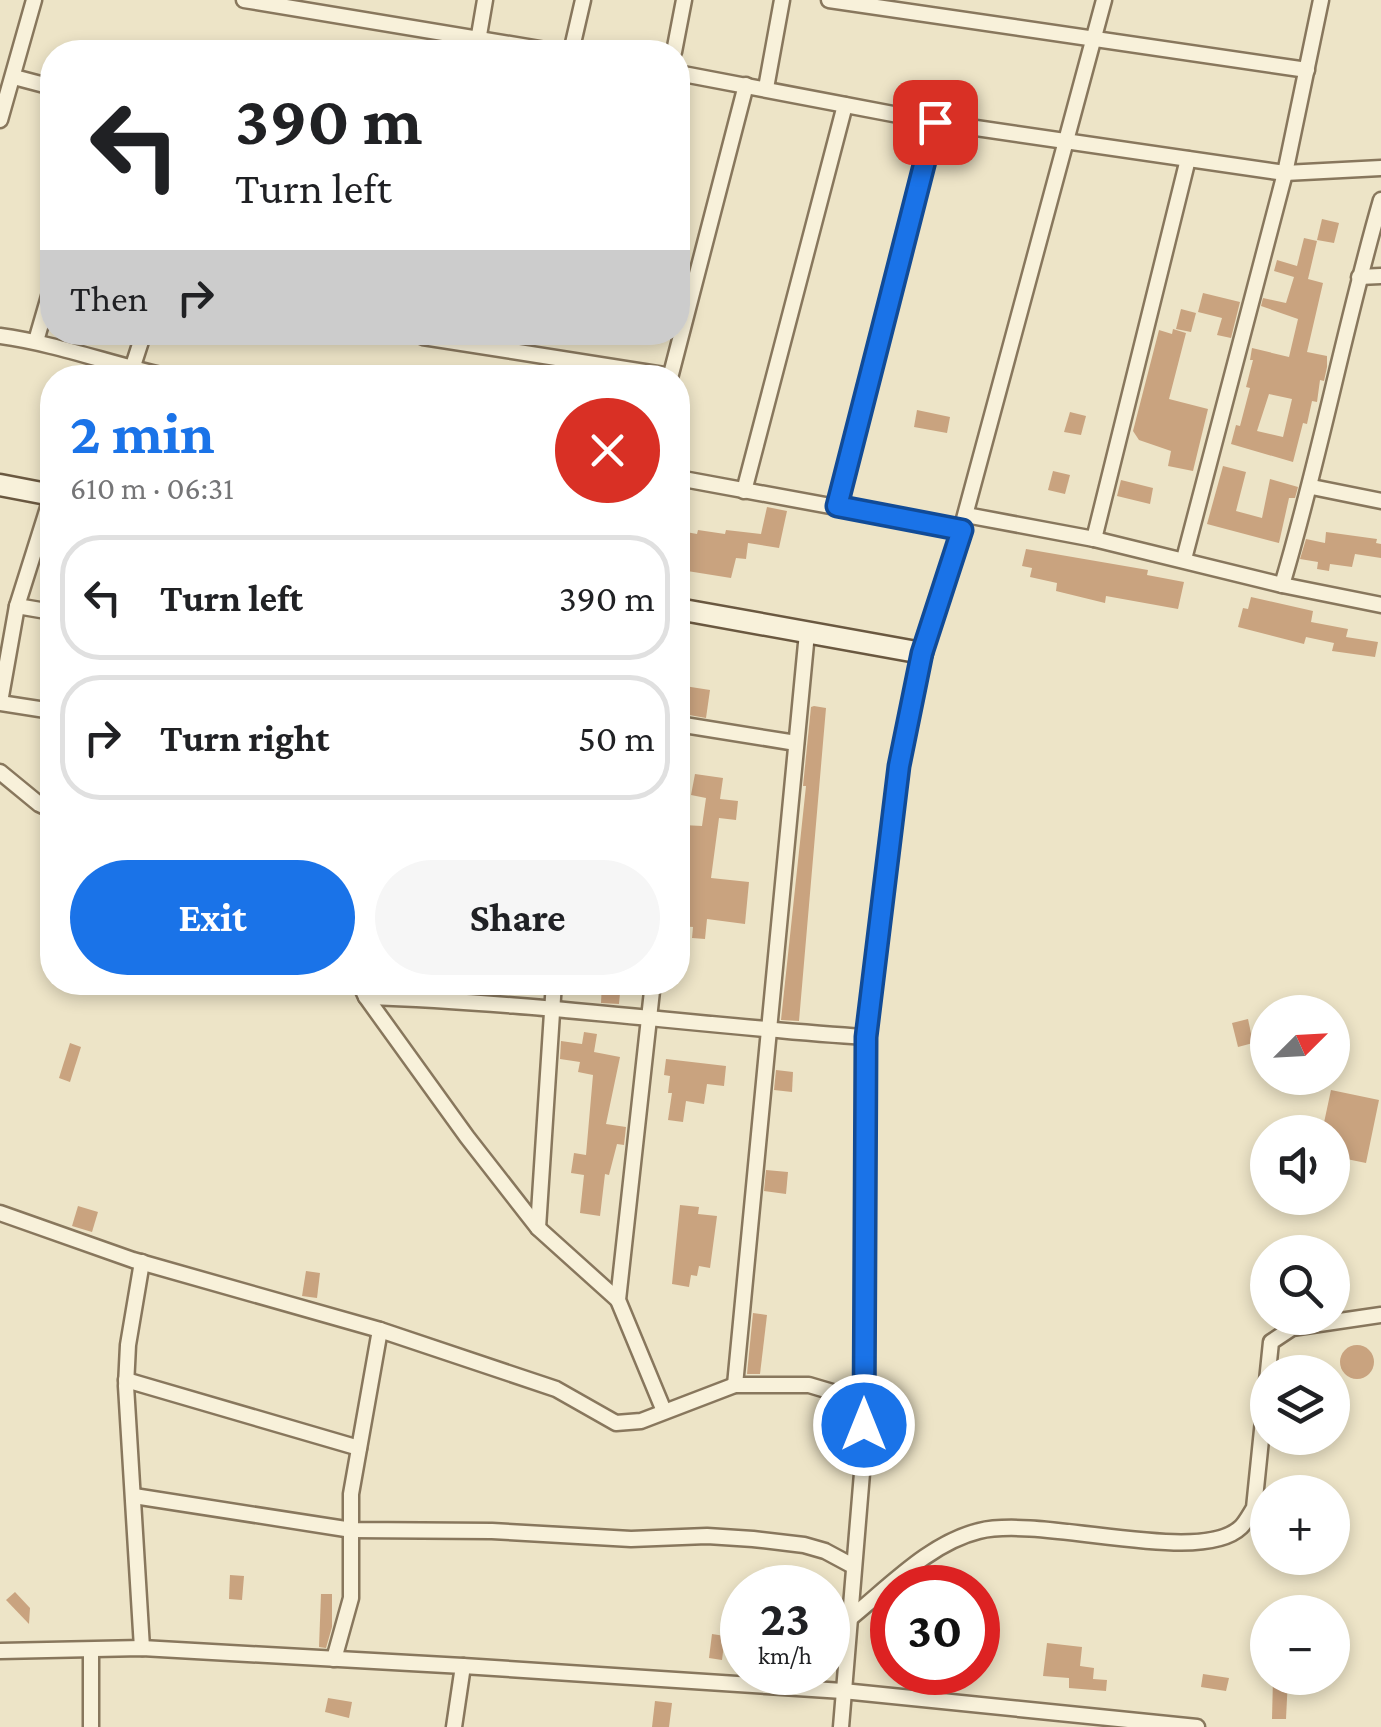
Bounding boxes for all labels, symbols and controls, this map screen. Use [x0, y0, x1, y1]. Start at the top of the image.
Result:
icon: left [70, 80, 200, 210]
pin [893, 80, 978, 165]
text: 390 m [235, 81, 423, 159]
icon: arrive [908, 95, 963, 150]
text: Turn left [235, 163, 392, 213]
icon: right [168, 270, 223, 325]
text: Then [70, 277, 148, 319]
button: close [555, 398, 660, 503]
text: 2 min [70, 399, 215, 466]
text: 610 m · 06:31 [70, 470, 234, 506]
icon: left [75, 570, 130, 625]
text: Turn left [160, 577, 303, 619]
text: 390 m [559, 577, 655, 619]
icon: right [75, 710, 130, 765]
text: Turn right [160, 717, 329, 759]
text: 50 m [578, 717, 655, 759]
button: Exit [70, 860, 355, 975]
button: Share [375, 860, 660, 975]
north arrow [1250, 995, 1350, 1095]
map controls [1250, 995, 1350, 1695]
button: sound [1250, 1115, 1350, 1215]
button: search [1250, 1235, 1350, 1335]
button: layers [1250, 1355, 1350, 1455]
position arrow [812, 1373, 916, 1477]
button: + [1250, 1475, 1350, 1575]
speed limit sign: 30 [870, 1565, 1000, 1695]
text: 23 [760, 1590, 810, 1646]
button: − [1250, 1595, 1350, 1695]
text: km/h [758, 1642, 812, 1669]

